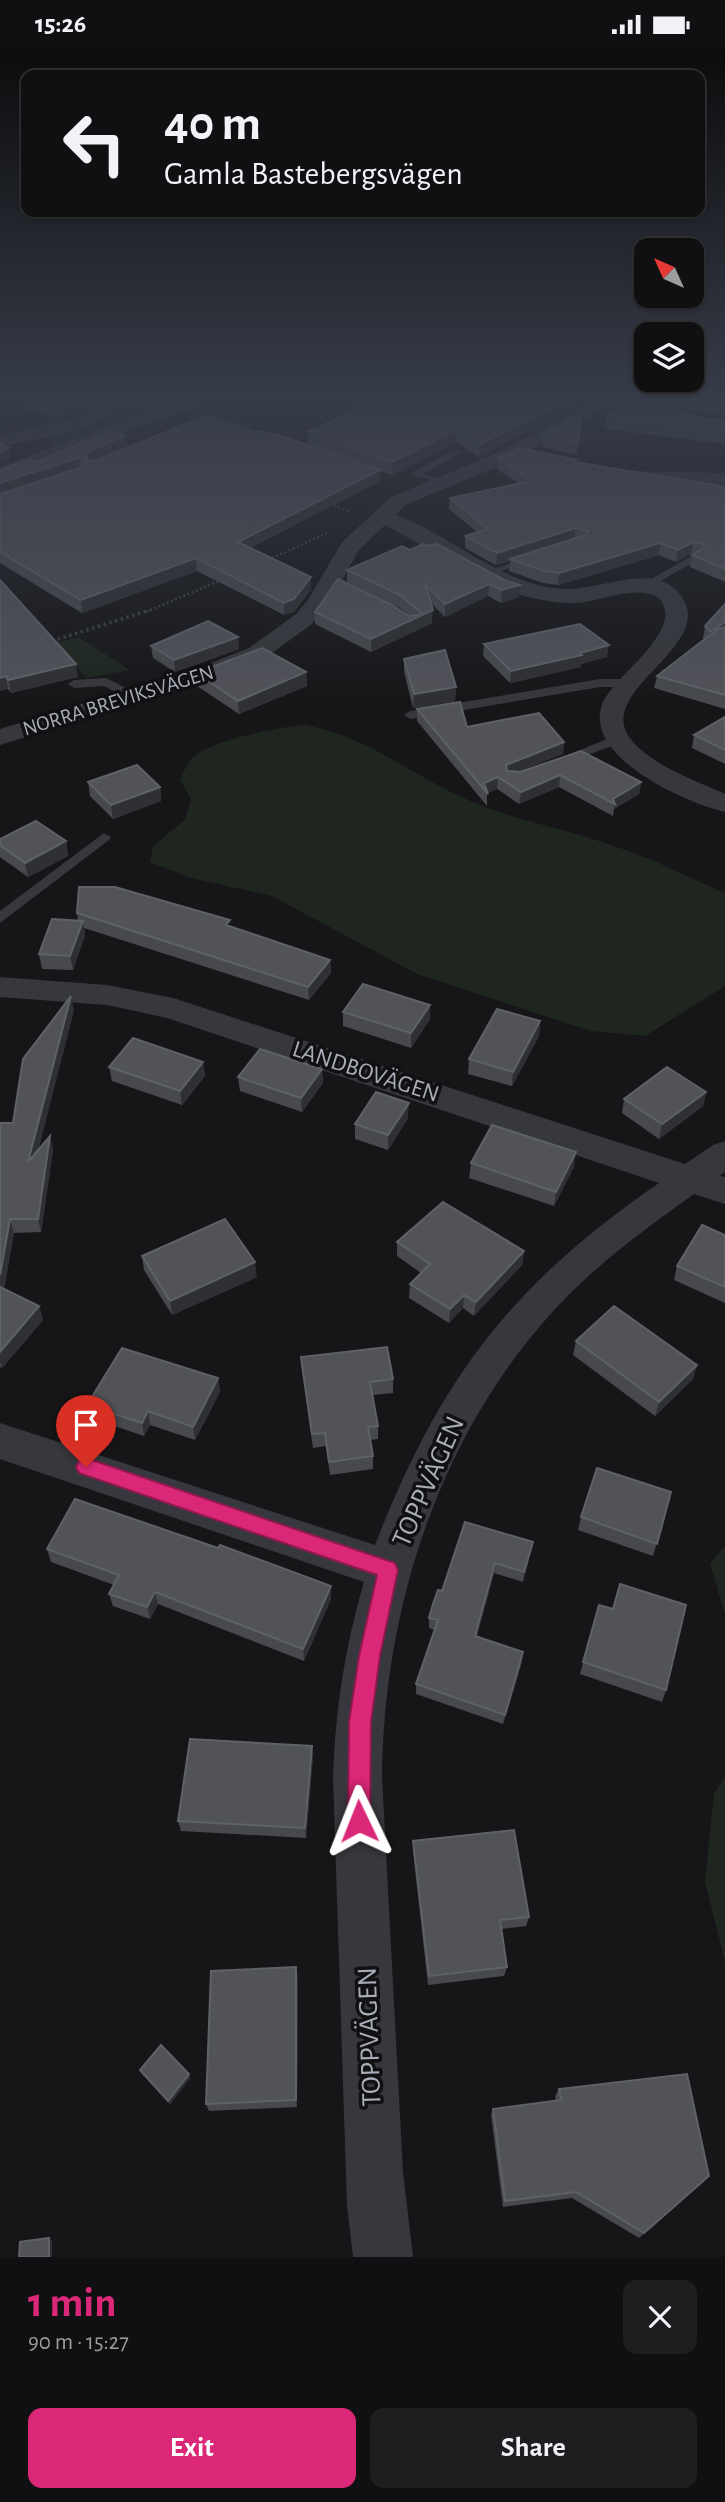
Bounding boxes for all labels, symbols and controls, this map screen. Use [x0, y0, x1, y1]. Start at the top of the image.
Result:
text: 15:26 [35, 11, 86, 37]
icon: left [49, 98, 140, 189]
text: 40 m [164, 100, 261, 149]
text: Gamla Bastebergsvägen [164, 158, 463, 190]
north arrow [634, 238, 704, 308]
map controls [634, 238, 704, 392]
button: layers [634, 322, 704, 392]
street label: NORRA BREVIKSVÄGEN [20, 660, 216, 740]
street label: LANDBOVÄGEN [290, 1036, 442, 1107]
pin [56, 1395, 116, 1467]
icon: arrive [67, 1406, 105, 1444]
street label: TOPPVÄGEN [386, 1412, 470, 1551]
position arrow [322, 1784, 396, 1858]
street label: TOPPVÄGEN [352, 1967, 386, 2107]
button: close [623, 2280, 697, 2354]
text: 1 min [28, 2282, 117, 2324]
text: 90 m · 15:27 [28, 2331, 129, 2354]
button: Exit [28, 2408, 356, 2488]
button: Share [370, 2408, 697, 2488]

